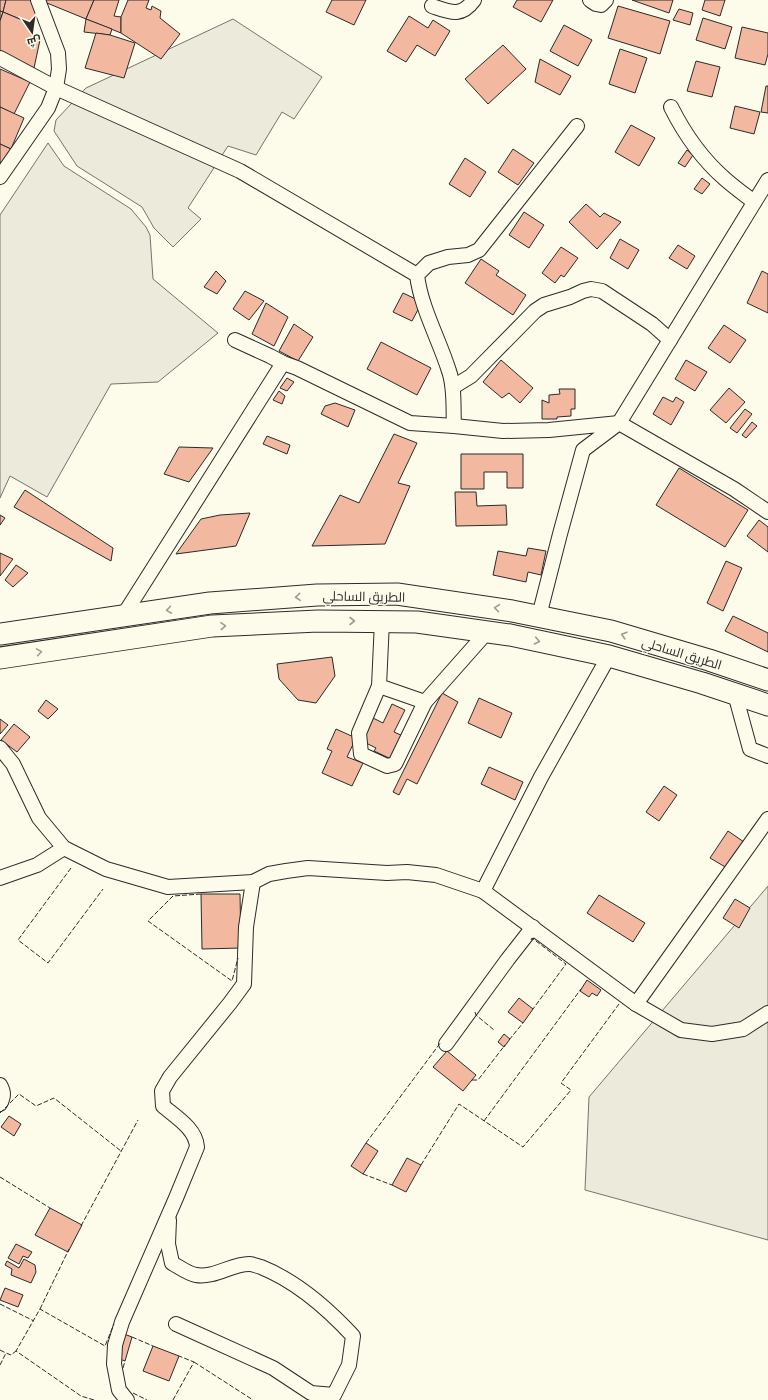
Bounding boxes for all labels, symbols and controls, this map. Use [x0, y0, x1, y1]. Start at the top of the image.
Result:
north arrow [12, 12, 52, 52]
text: ش [26, 33, 43, 50]
street label: الطريق الساحلي [322, 587, 406, 608]
one-way arrow [295, 592, 301, 601]
one-way arrow [494, 604, 500, 613]
one-way arrow [166, 605, 172, 614]
one-way arrow [349, 617, 355, 625]
one-way arrow [220, 621, 226, 630]
one-way arrow [621, 631, 628, 640]
street label: الطريق الساحلي [639, 633, 724, 676]
one-way arrow [534, 636, 540, 644]
one-way arrow [35, 648, 42, 657]

